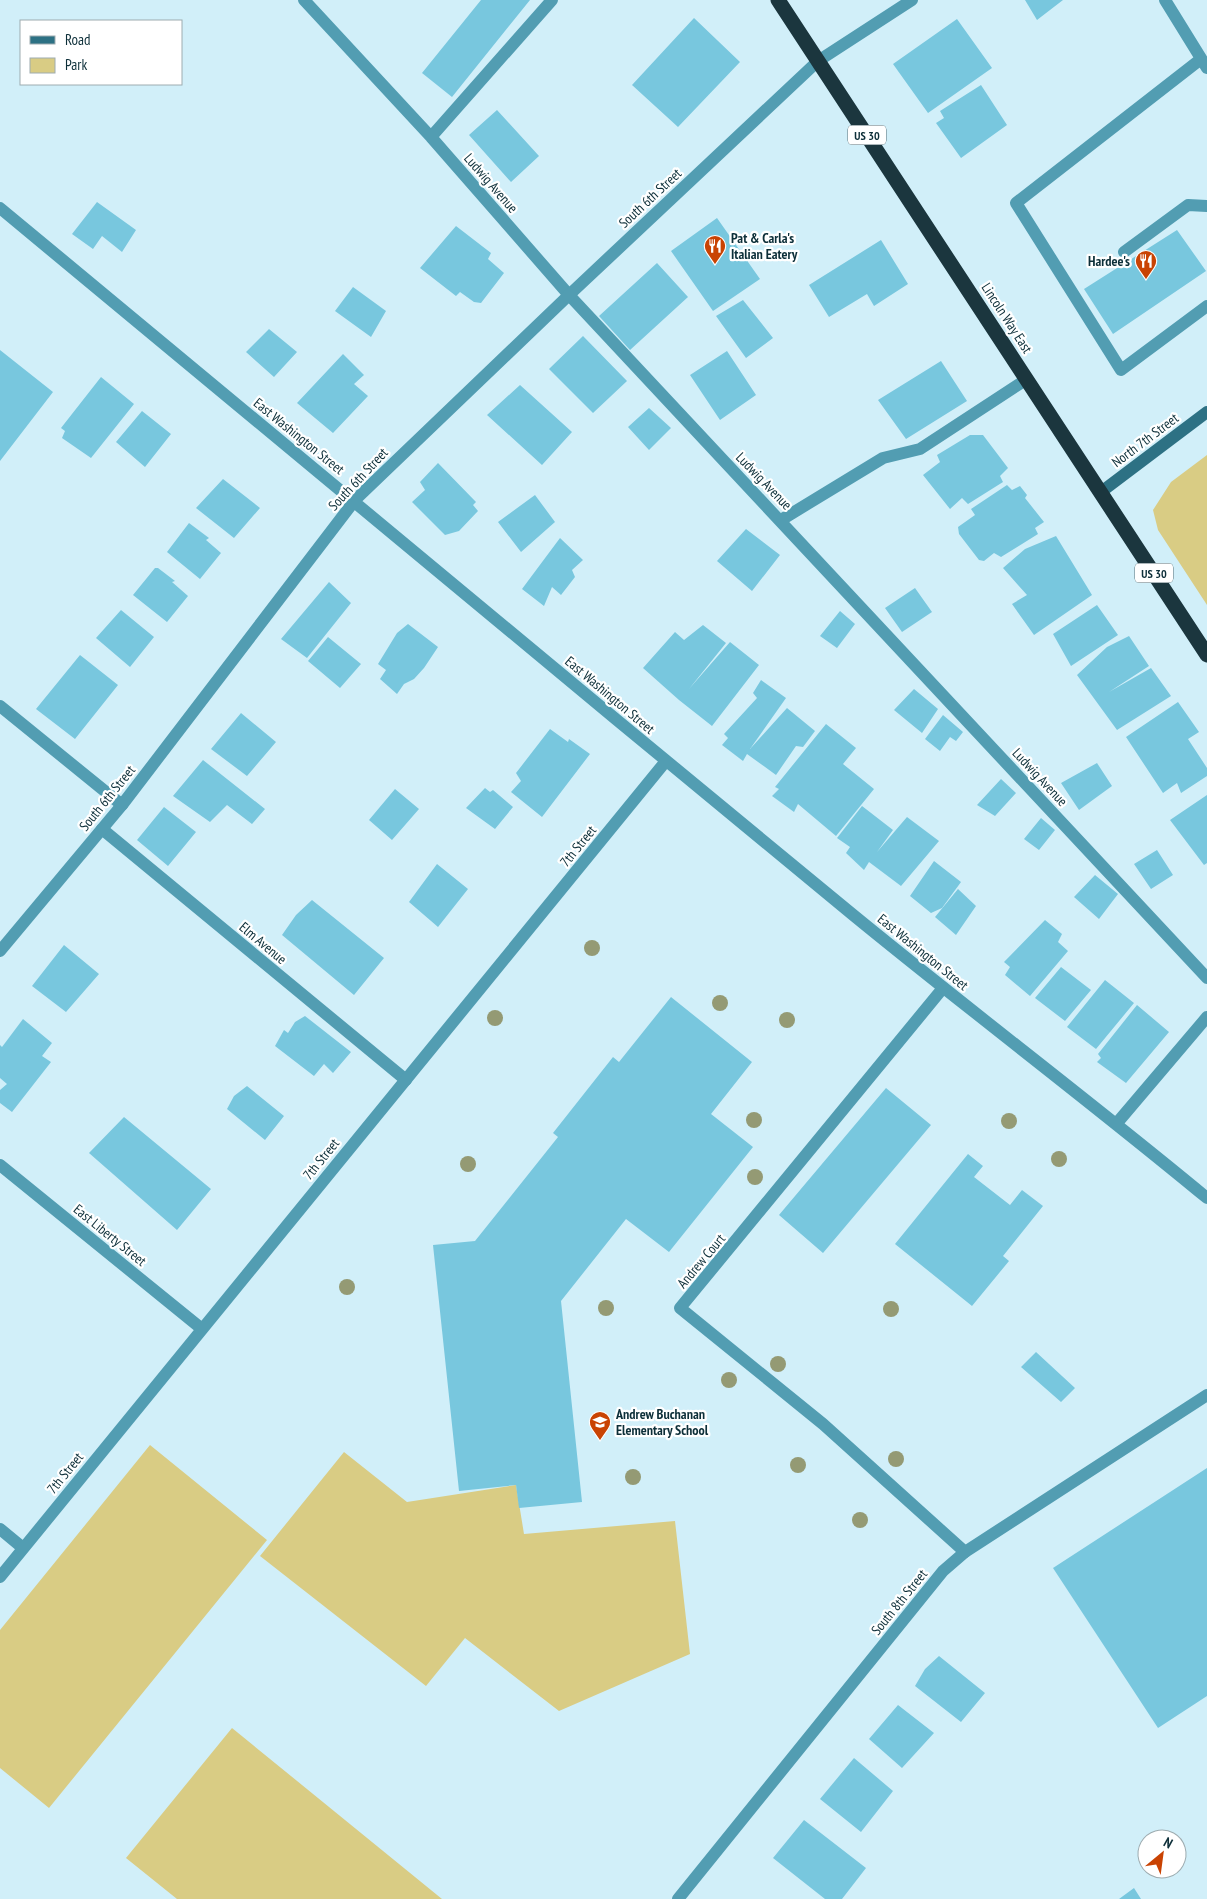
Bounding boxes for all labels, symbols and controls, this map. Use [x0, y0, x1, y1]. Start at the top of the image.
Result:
legend [20, 20, 182, 85]
text: Road [65, 30, 91, 49]
text: Park [65, 55, 87, 74]
road number: US 30 [848, 126, 886, 144]
street label: Ludwig Avenue [460, 150, 522, 217]
street label: South 6th Street [615, 164, 685, 232]
place label: Pat & Carla's Italian Eatery [731, 229, 798, 263]
restaurant icon: Pat & Carla's Italian Eatery [703, 234, 727, 265]
restaurant icon: Hardee's [1134, 249, 1158, 280]
place label: Hardee's [1088, 252, 1130, 270]
street label: Lincoln Way East [978, 279, 1037, 357]
street label: East Washington Street [250, 394, 348, 478]
street label: North 7th Street [1108, 409, 1182, 471]
street label: South 6th Street [324, 444, 392, 514]
street label: Ludwig Avenue [732, 448, 796, 514]
road number: US 30 [1135, 564, 1173, 582]
street label: East Washington Street [562, 652, 659, 738]
street label: Ludwig Avenue [1008, 744, 1072, 810]
street label: South 6th Street [75, 761, 139, 835]
street label: 7th Street [556, 822, 600, 870]
street label: East Washington Street [874, 910, 972, 994]
street label: Elm Avenue [236, 918, 291, 968]
street label: 7th Street [299, 1135, 343, 1183]
street label: East Liberty Street [70, 1200, 150, 1270]
street label: Andrew Court [673, 1230, 729, 1292]
place label: Andrew Buchanan Elementary School [615, 1405, 709, 1439]
school or university icon: Andrew Buchanan Elementary School [588, 1410, 612, 1441]
street label: 7th Street [43, 1449, 87, 1497]
street label: South 8th Street [867, 1565, 931, 1639]
north arrow [1137, 1829, 1187, 1879]
text: N [1161, 1833, 1176, 1852]

